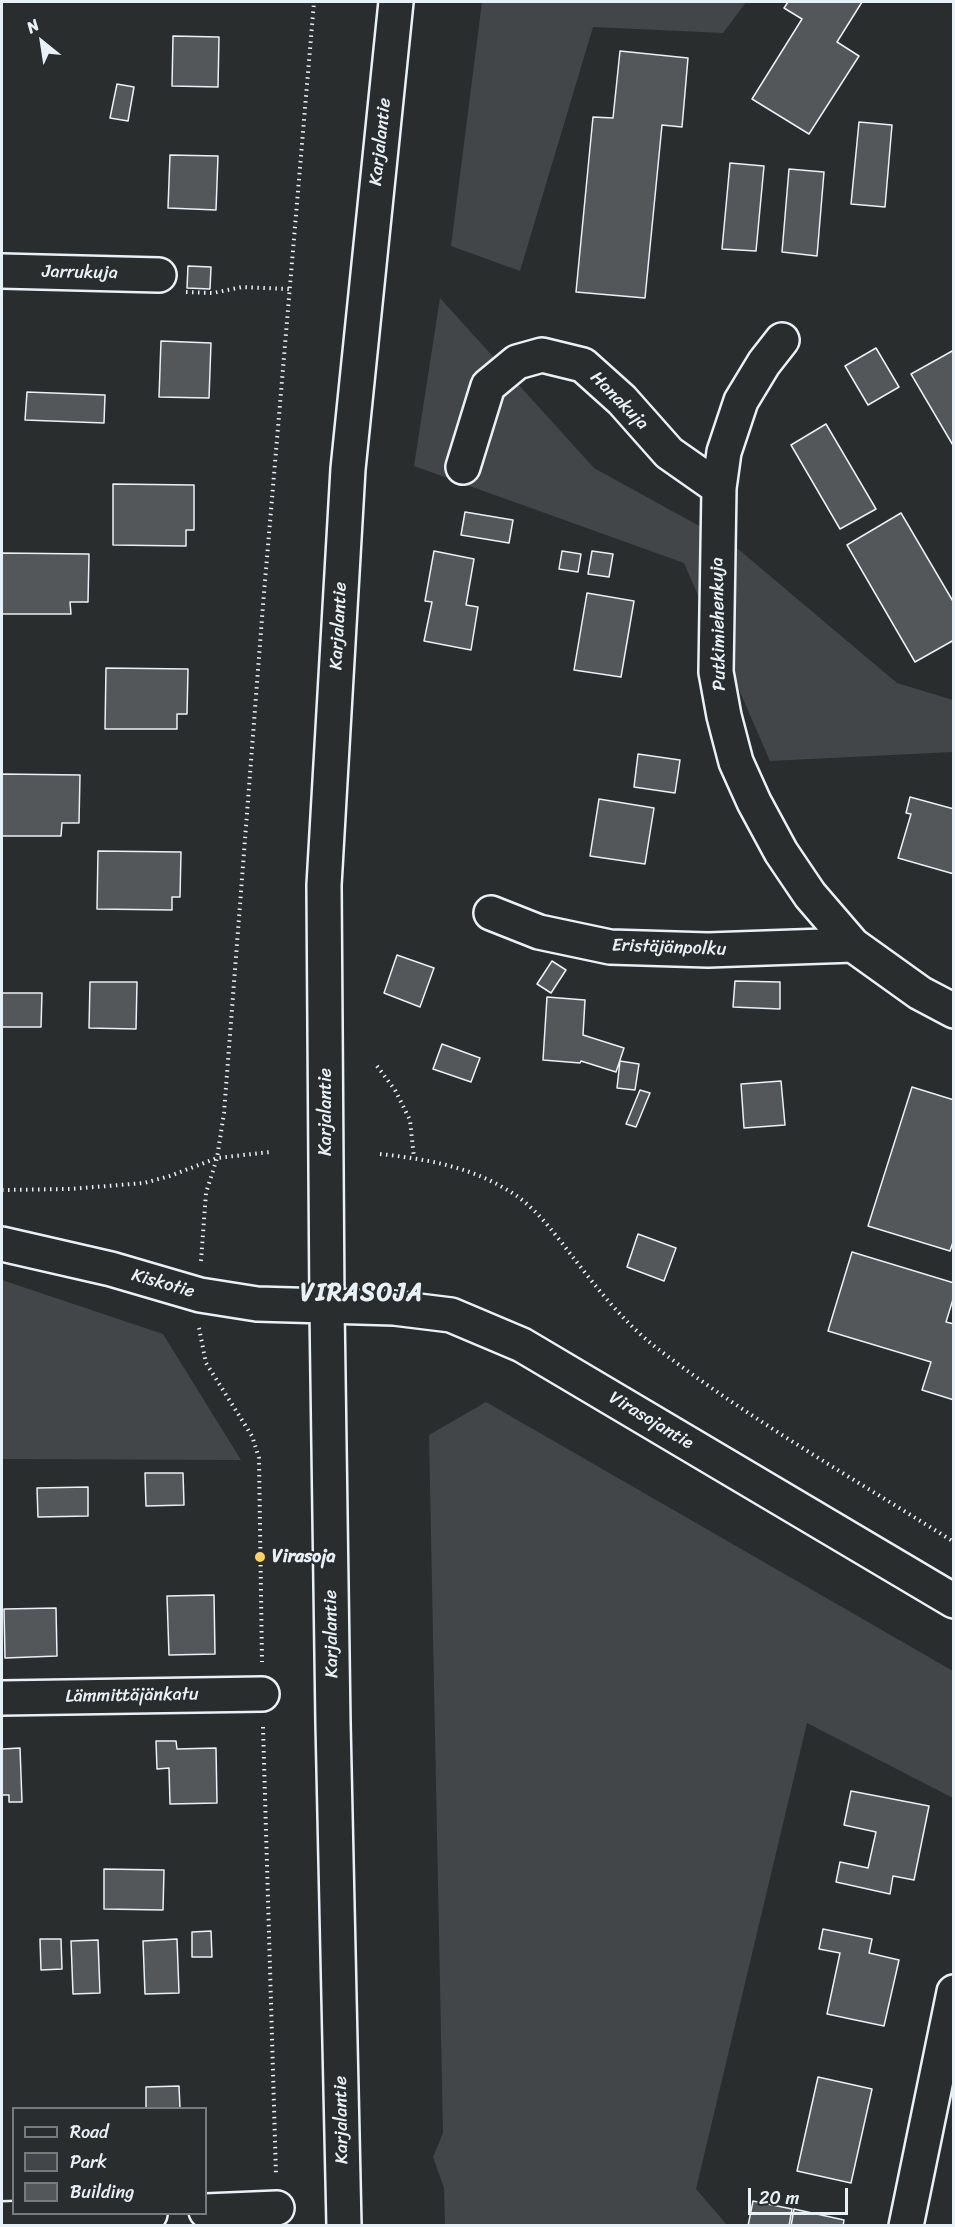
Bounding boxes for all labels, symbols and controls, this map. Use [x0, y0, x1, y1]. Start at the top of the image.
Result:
text: N [21, 11, 45, 41]
north arrow [12, 12, 72, 72]
street label: Karjalantie [366, 97, 396, 187]
street label: Jarrukuja [42, 262, 118, 284]
street label: Hanakuja [585, 367, 653, 435]
street label: Putkimiehenkuja [707, 557, 731, 691]
street label: Karjalantie [326, 581, 352, 671]
street label: Eristäjänpolku [611, 935, 727, 961]
street label: Karjalantie [315, 1068, 337, 1156]
street label: Kiskotie [129, 1265, 197, 1303]
district label: VIRASOJA [301, 1280, 423, 1308]
street label: Virasojantie [605, 1387, 697, 1455]
place label: Virasoja [272, 1546, 336, 1568]
marker: Virasoja [253, 1550, 267, 1564]
street label: Karjalantie [320, 1590, 344, 1678]
street label: Lämmittäjänkatu [65, 1684, 199, 1708]
street label: Karjalantie [330, 2076, 354, 2164]
legend [12, 2107, 207, 2215]
text: Road [70, 2116, 109, 2148]
text: Park [70, 2146, 107, 2178]
text: Building [70, 2176, 134, 2208]
scale bar [751, 2176, 852, 2214]
text: 20 m [759, 2182, 799, 2214]

